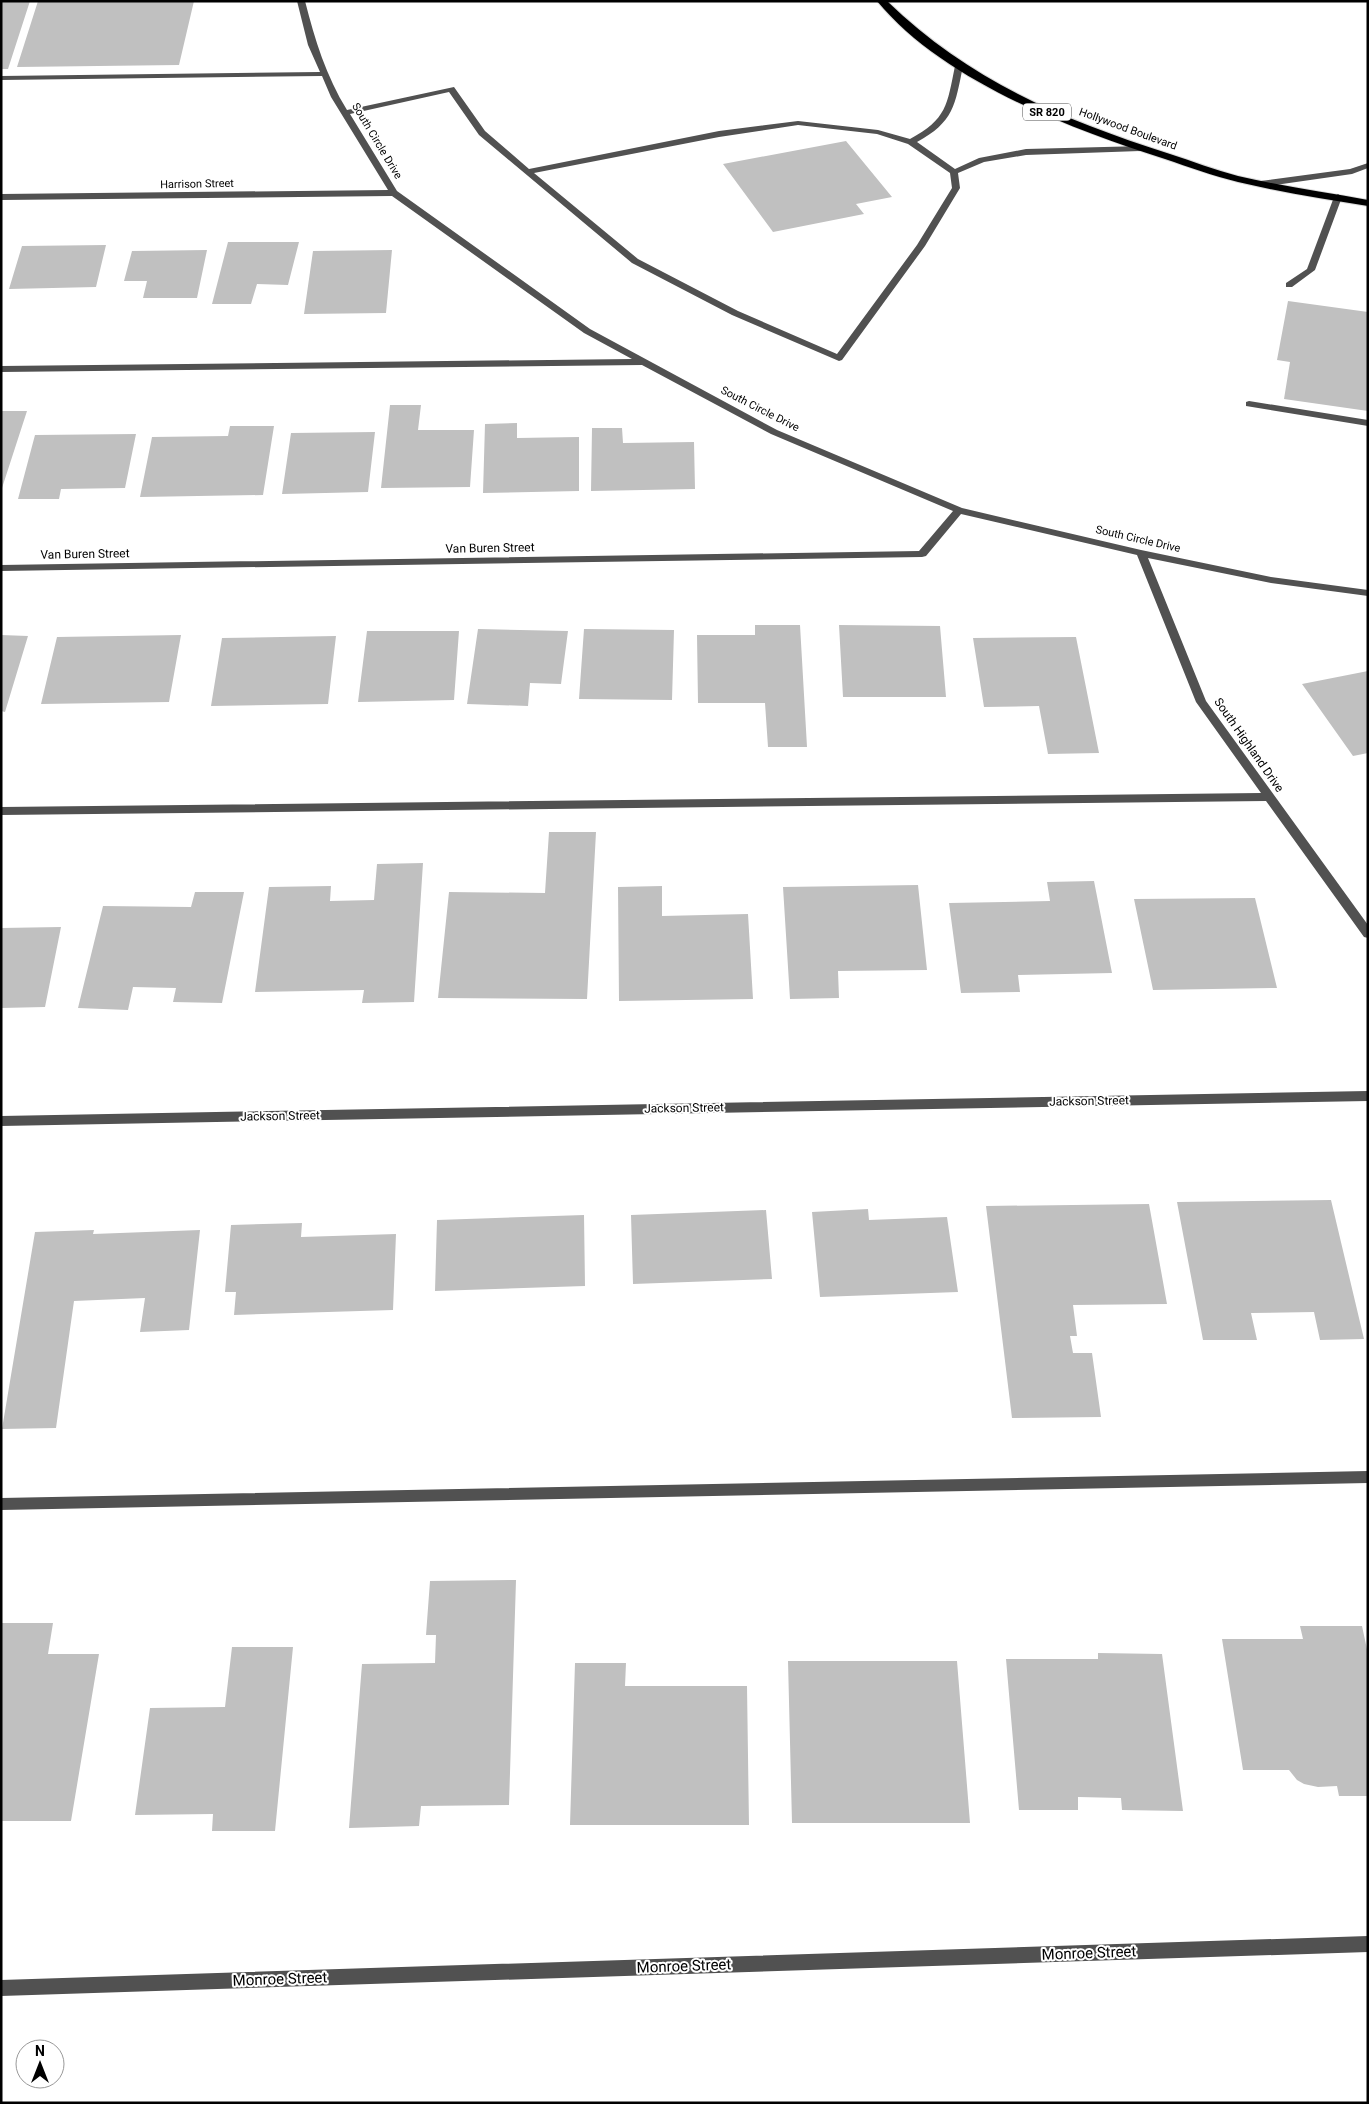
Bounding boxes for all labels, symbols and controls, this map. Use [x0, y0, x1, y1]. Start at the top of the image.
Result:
street label: South Circle Drive [349, 101, 405, 182]
road number: SR 820 [1023, 104, 1071, 120]
street label: Hollywood Boulevard [1077, 105, 1179, 153]
street label: Harrison Street [160, 177, 234, 191]
street label: South Circle Drive [719, 384, 802, 434]
street label: South Circle Drive [1094, 523, 1182, 555]
street label: Van Buren Street [445, 540, 535, 556]
street label: Van Buren Street [40, 546, 130, 562]
street label: South Highland Drive [1211, 695, 1287, 795]
street label: Jackson Street [1049, 1093, 1129, 1109]
street label: Jackson Street [644, 1100, 724, 1116]
street label: Jackson Street [240, 1108, 320, 1124]
street label: Monroe Street [1041, 1942, 1137, 1964]
street label: Monroe Street [636, 1955, 732, 1977]
street label: Monroe Street [232, 1968, 328, 1990]
north arrow [15, 2039, 65, 2089]
text: N [35, 2043, 45, 2059]

